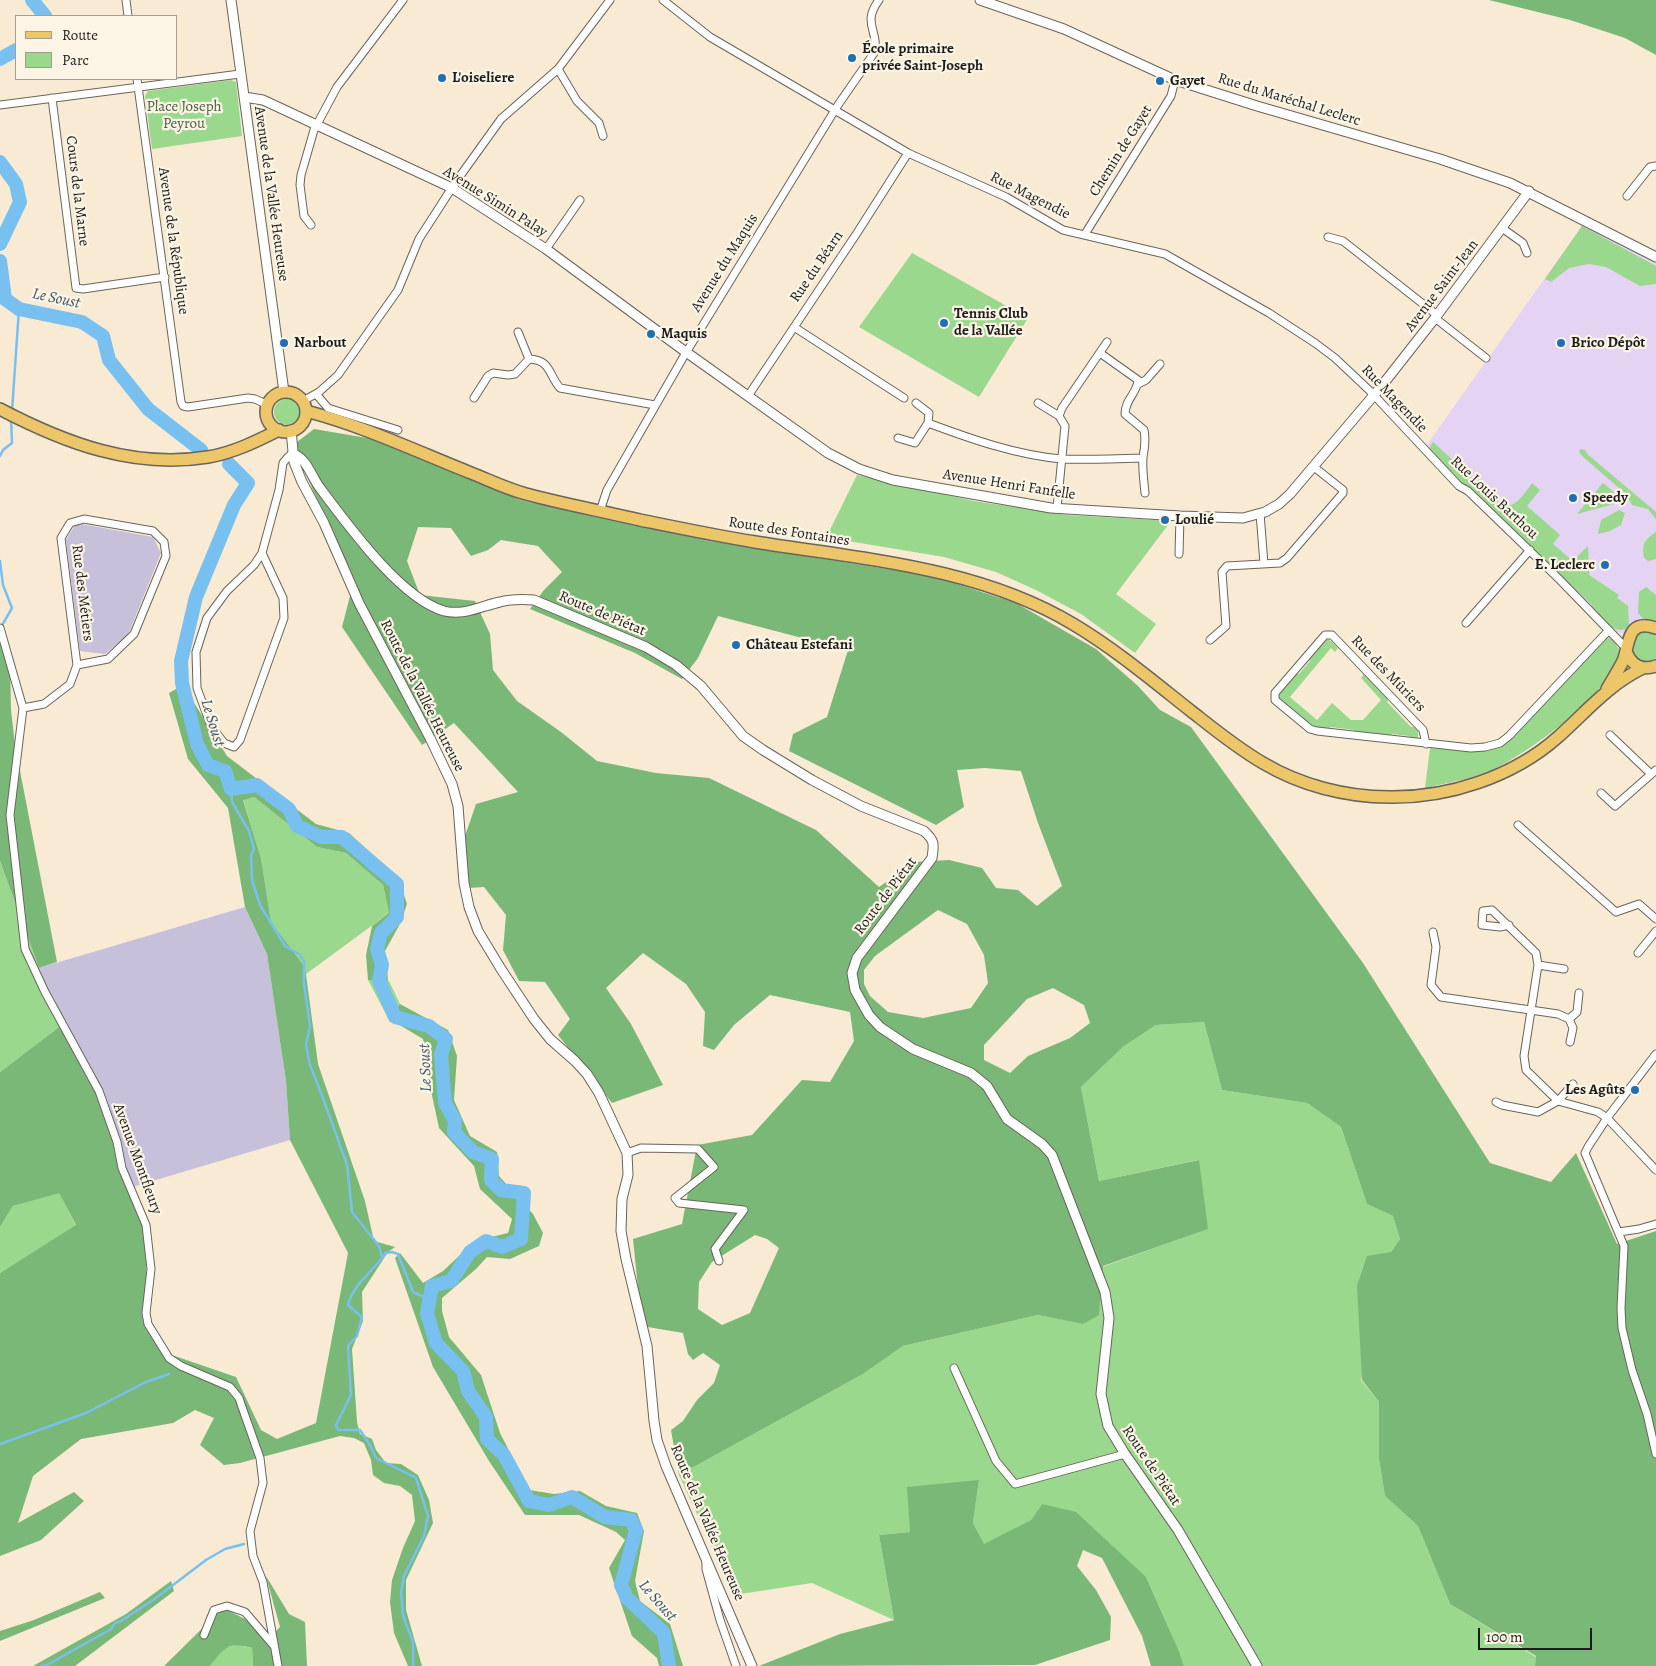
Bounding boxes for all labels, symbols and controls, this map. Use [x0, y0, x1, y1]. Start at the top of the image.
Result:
legend [15, 15, 178, 80]
text: Route [62, 25, 98, 45]
place label: École primaire privée Saint-Joseph [862, 40, 983, 75]
text: Parc [62, 50, 89, 70]
marker: École primaire privée Saint-Joseph [846, 52, 858, 64]
place label: L'oiseliere [452, 69, 514, 87]
street label: Rue du Maréchal Leclerc [1215, 70, 1363, 130]
marker: L'oiseliere [436, 72, 448, 84]
place label: Gayet [1170, 72, 1205, 90]
marker: Gayet [1154, 75, 1166, 87]
park label: Place Joseph Peyrou [146, 98, 222, 133]
street label: Chemin de Gayet [1086, 102, 1156, 200]
street label: Avenue de la Vallée Heureuse [250, 105, 292, 283]
street label: Cours de la Marne [61, 135, 93, 247]
street label: Avenue Simin Palay [440, 163, 550, 241]
street label: Avenue de la République [154, 166, 192, 316]
street label: Rue Magendie [987, 168, 1073, 224]
street label: Avenue du Maquis [688, 211, 762, 315]
street label: Rue du Béarn [787, 228, 847, 306]
street label: Avenue Saint-Jean [1401, 236, 1483, 336]
water label: Le Soust [30, 285, 82, 313]
place label: Tennis Club de la Vallée [954, 305, 1028, 340]
marker: Tennis Club de la Vallée [938, 317, 950, 329]
place label: Maquis [661, 325, 707, 343]
marker: Maquis [645, 328, 657, 340]
place label: Narbout [294, 334, 347, 352]
place label: Brico Dépôt [1571, 334, 1645, 352]
marker: Narbout [278, 337, 290, 349]
marker: Brico Dépôt [1555, 337, 1567, 349]
street label: Rue Magendie [1357, 361, 1431, 437]
street label: Rue Louis Barthou [1446, 453, 1542, 543]
street label: Avenue Henri Fanfelle [941, 466, 1077, 504]
place label: Speedy [1583, 489, 1628, 507]
marker: Speedy [1567, 492, 1579, 504]
place label: Loulié [1175, 511, 1214, 529]
street label: Route des Fontaines [727, 514, 851, 550]
marker: Loulié [1159, 514, 1171, 526]
street label: Rue des Métiers [67, 544, 97, 642]
place label: E. Leclerc [1535, 556, 1595, 574]
marker: E. Leclerc [1599, 559, 1611, 571]
street label: Route de Piétat [556, 588, 648, 640]
street label: Route de la Vallée Heureuse [376, 617, 468, 775]
street label: Rue des Mûriers [1347, 632, 1429, 716]
place label: Château Estefani [746, 636, 853, 654]
marker: Château Estefani [730, 639, 742, 651]
water label: Le Soust [196, 697, 228, 749]
street label: Route de Piétat [851, 854, 921, 938]
water label: Le Soust [416, 1044, 436, 1092]
place label: Les Agûts [1565, 1081, 1625, 1099]
marker: Les Agûts [1629, 1084, 1641, 1096]
street label: Avenue Montfleury [109, 1101, 165, 1217]
street label: Route de Piétat [1118, 1423, 1184, 1509]
street label: Route de la Vallée Heureuse [666, 1442, 748, 1604]
water label: Le Soust [634, 1576, 680, 1626]
scale bar [1481, 1618, 1595, 1650]
text: 100 m [1486, 1627, 1523, 1647]

